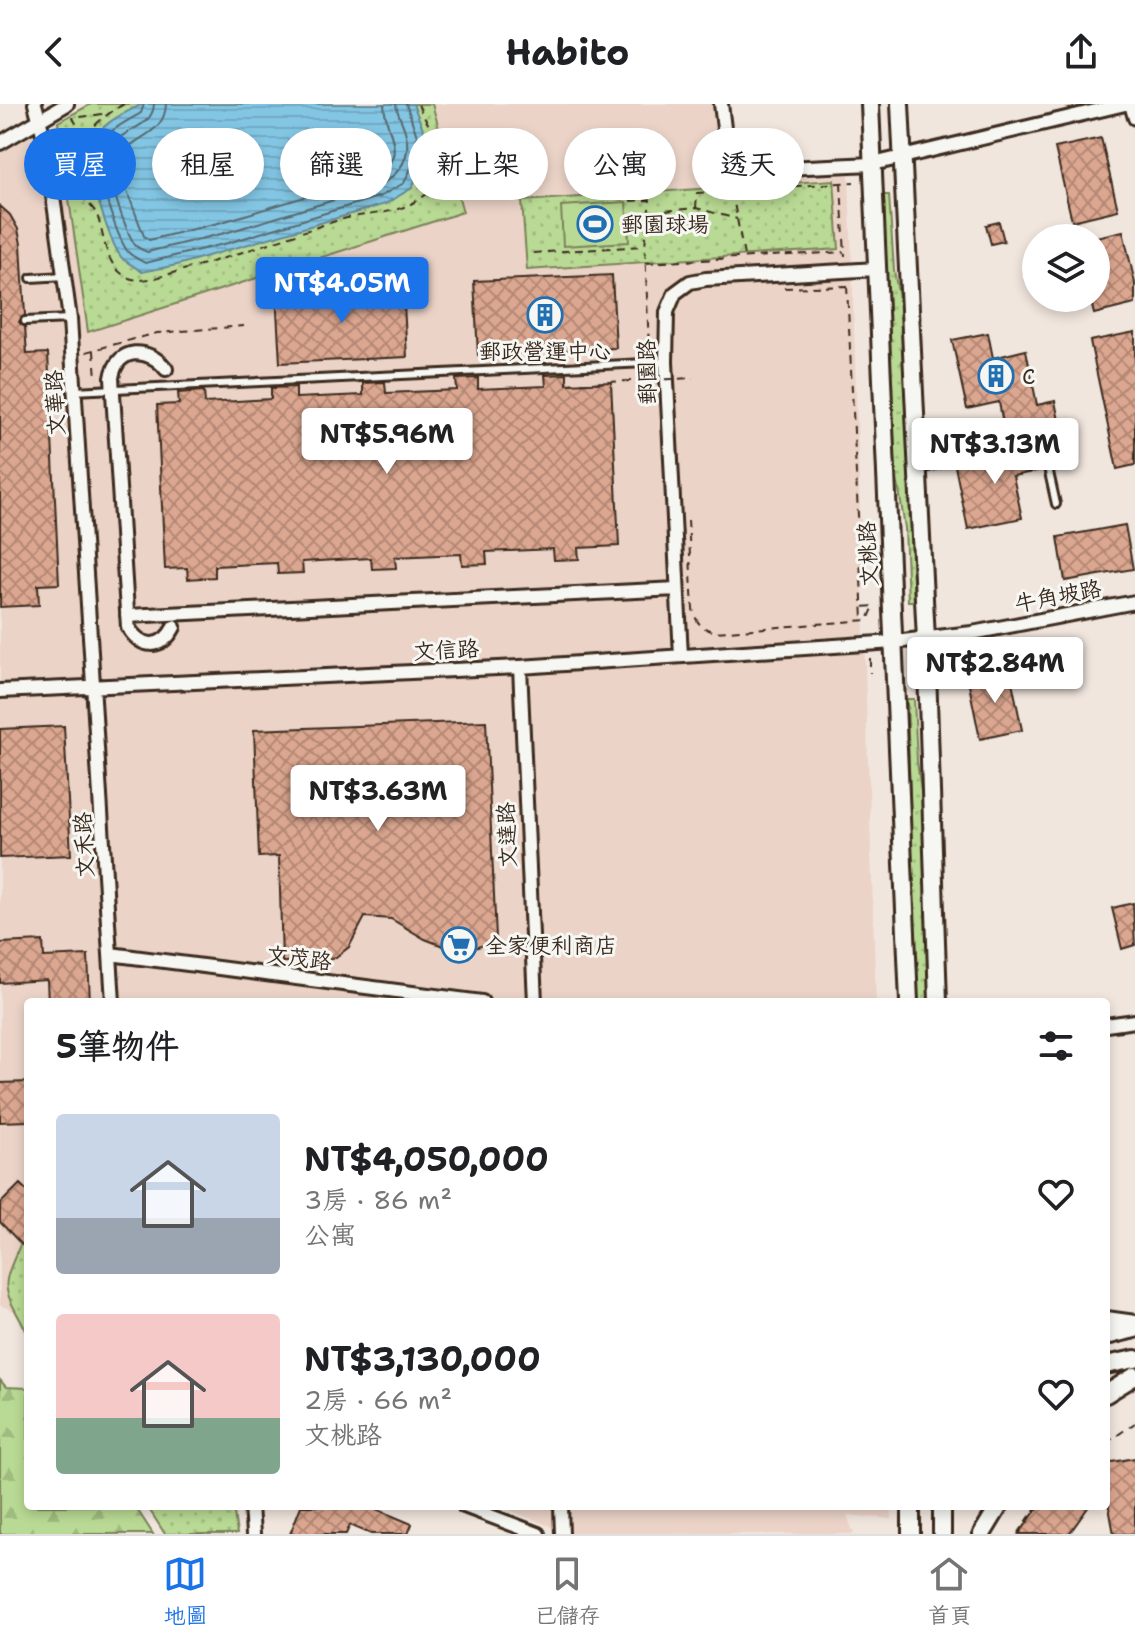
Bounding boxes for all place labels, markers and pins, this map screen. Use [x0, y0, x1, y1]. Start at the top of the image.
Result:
sports icon: 郵園球場 [576, 205, 614, 243]
place label: 郵園球場 [621, 210, 709, 239]
pin: NT$4.05M [259, 257, 425, 325]
building icon: 郵政營運中心 [526, 296, 564, 334]
place label: 郵政營運中心 [479, 337, 611, 366]
building icon: C [977, 357, 1015, 395]
place label: C [1022, 362, 1036, 391]
pin: NT$5.96M [304, 408, 470, 476]
pin: NT$3.13M [912, 418, 1078, 486]
pin: NT$2.84M [912, 637, 1078, 705]
pin: NT$3.63M [295, 765, 461, 833]
supermarket icon: 全家便利商店 [440, 926, 478, 964]
place label: 全家便利商店 [485, 931, 617, 960]

